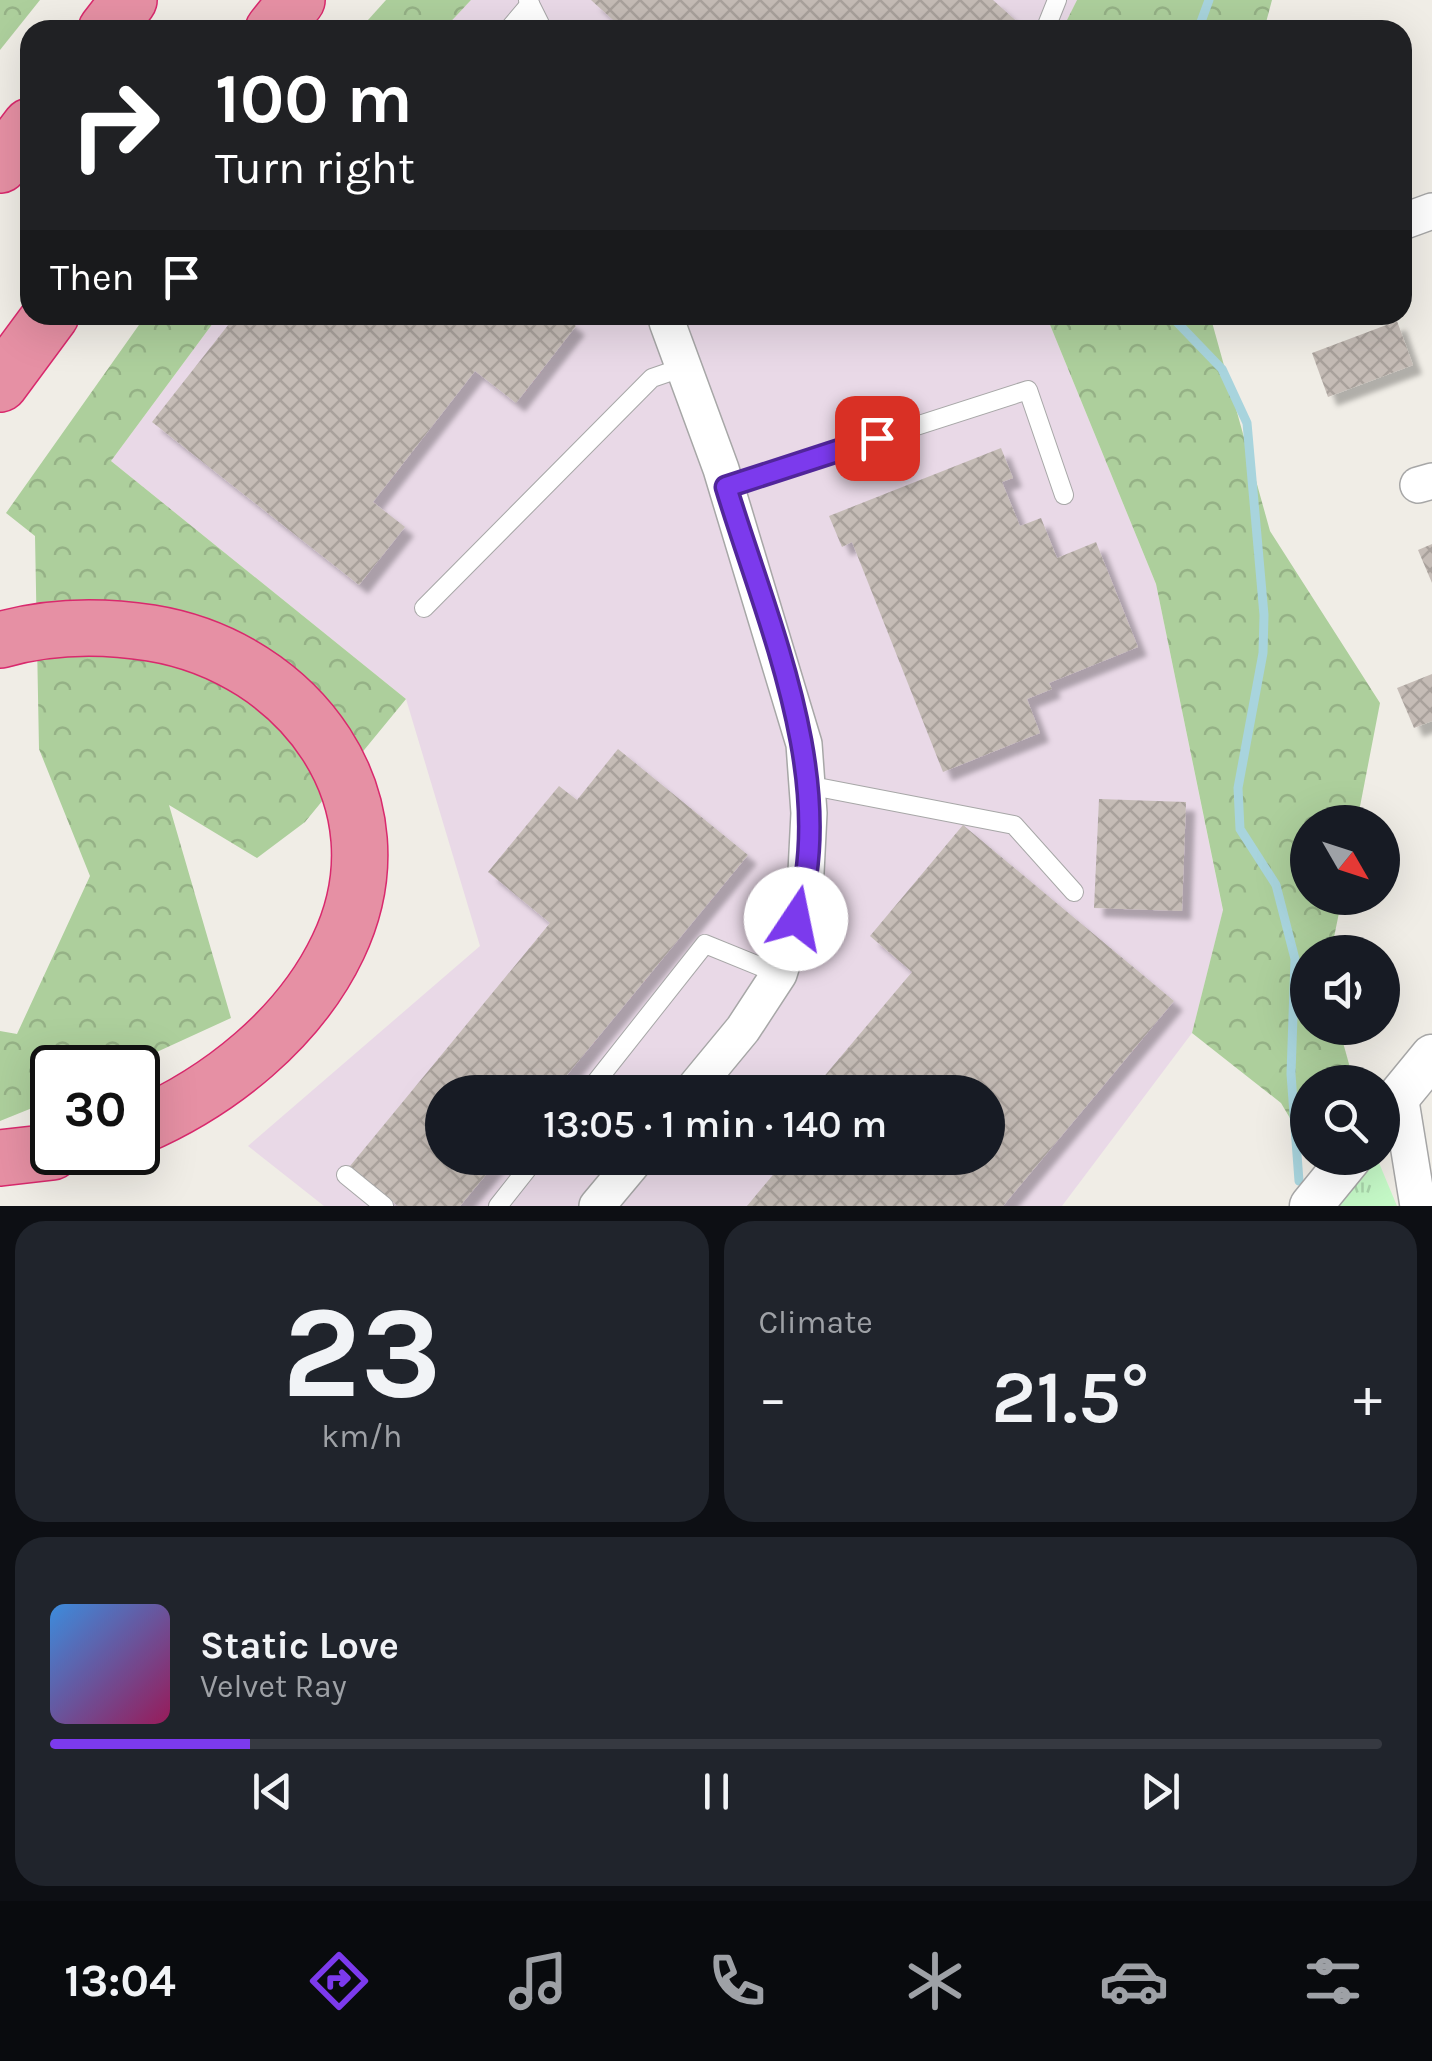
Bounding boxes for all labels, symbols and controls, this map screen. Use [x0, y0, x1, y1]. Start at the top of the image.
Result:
text: 100 m [215, 58, 413, 140]
icon: right [50, 60, 180, 190]
text: Turn right [215, 142, 415, 194]
icon: arrive [154, 250, 209, 305]
text: Then [50, 255, 134, 300]
pin [835, 396, 920, 481]
icon: arrive [850, 411, 905, 466]
north arrow [1290, 805, 1400, 915]
map controls [1290, 805, 1400, 1175]
position arrow [744, 867, 848, 971]
button: sound [1290, 935, 1400, 1045]
speed limit sign: 30 [30, 1045, 160, 1175]
button: search [1290, 1065, 1400, 1175]
text: 13:05 · 1 min · 140 m [543, 1102, 887, 1147]
text: 23 [282, 1277, 442, 1429]
text: Climate [759, 1304, 873, 1341]
text: 21.5° [991, 1353, 1149, 1441]
text: − [759, 1366, 787, 1430]
text: + [1353, 1366, 1382, 1430]
text: km/h [321, 1418, 402, 1455]
text: Static Love [200, 1623, 399, 1668]
text: Velvet Ray [200, 1668, 347, 1705]
icon: previous [245, 1764, 300, 1819]
icon: pause [689, 1764, 744, 1819]
icon: next [1133, 1764, 1188, 1819]
icon: directions [304, 1946, 374, 2016]
icon: music [503, 1946, 573, 2016]
icon: phone [702, 1946, 772, 2016]
icon: climate [900, 1946, 970, 2016]
icon: car [1099, 1946, 1169, 2016]
icon: filters [1298, 1946, 1368, 2016]
text: 13:04 [64, 1955, 176, 2007]

